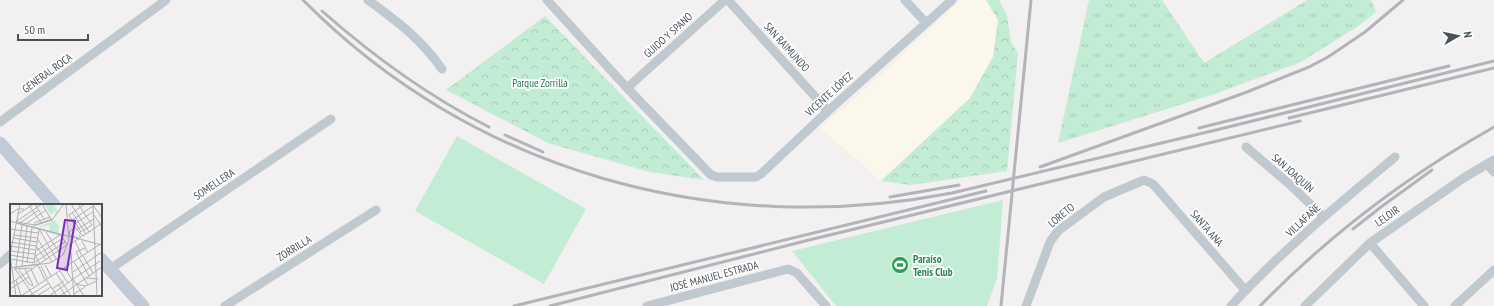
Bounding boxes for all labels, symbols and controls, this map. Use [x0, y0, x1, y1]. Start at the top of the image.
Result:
street label: GUIDO Y SPANO [641, 9, 695, 61]
scale bar [18, 16, 88, 42]
north arrow [1438, 16, 1478, 56]
street label: SAN RAIMUNDO [761, 19, 813, 75]
text: 50 m [24, 22, 45, 37]
text: N [1460, 30, 1475, 39]
street label: GENERAL ROCA [19, 50, 75, 96]
street label: VICENTE LÓPEZ [801, 69, 856, 120]
park label: Parque Zorrilla [512, 76, 568, 90]
street label: SAN JOAQUÍN [1269, 150, 1317, 196]
street label: SOMELLERA [191, 165, 238, 203]
street label: LORETO [1045, 200, 1077, 230]
street label: VILLAFAÑE [1282, 200, 1323, 240]
street label: LELOIR [1372, 202, 1402, 230]
inset map [10, 204, 102, 296]
street label: SANTA ANA [1187, 207, 1227, 250]
street label: ZORRILLA [274, 232, 315, 264]
place label: Paraíso Tenis Club [913, 252, 953, 279]
sports icon: Paraíso Tenis Club [890, 255, 910, 275]
street label: JOSÉ MANUEL ESTRADA [667, 257, 760, 295]

